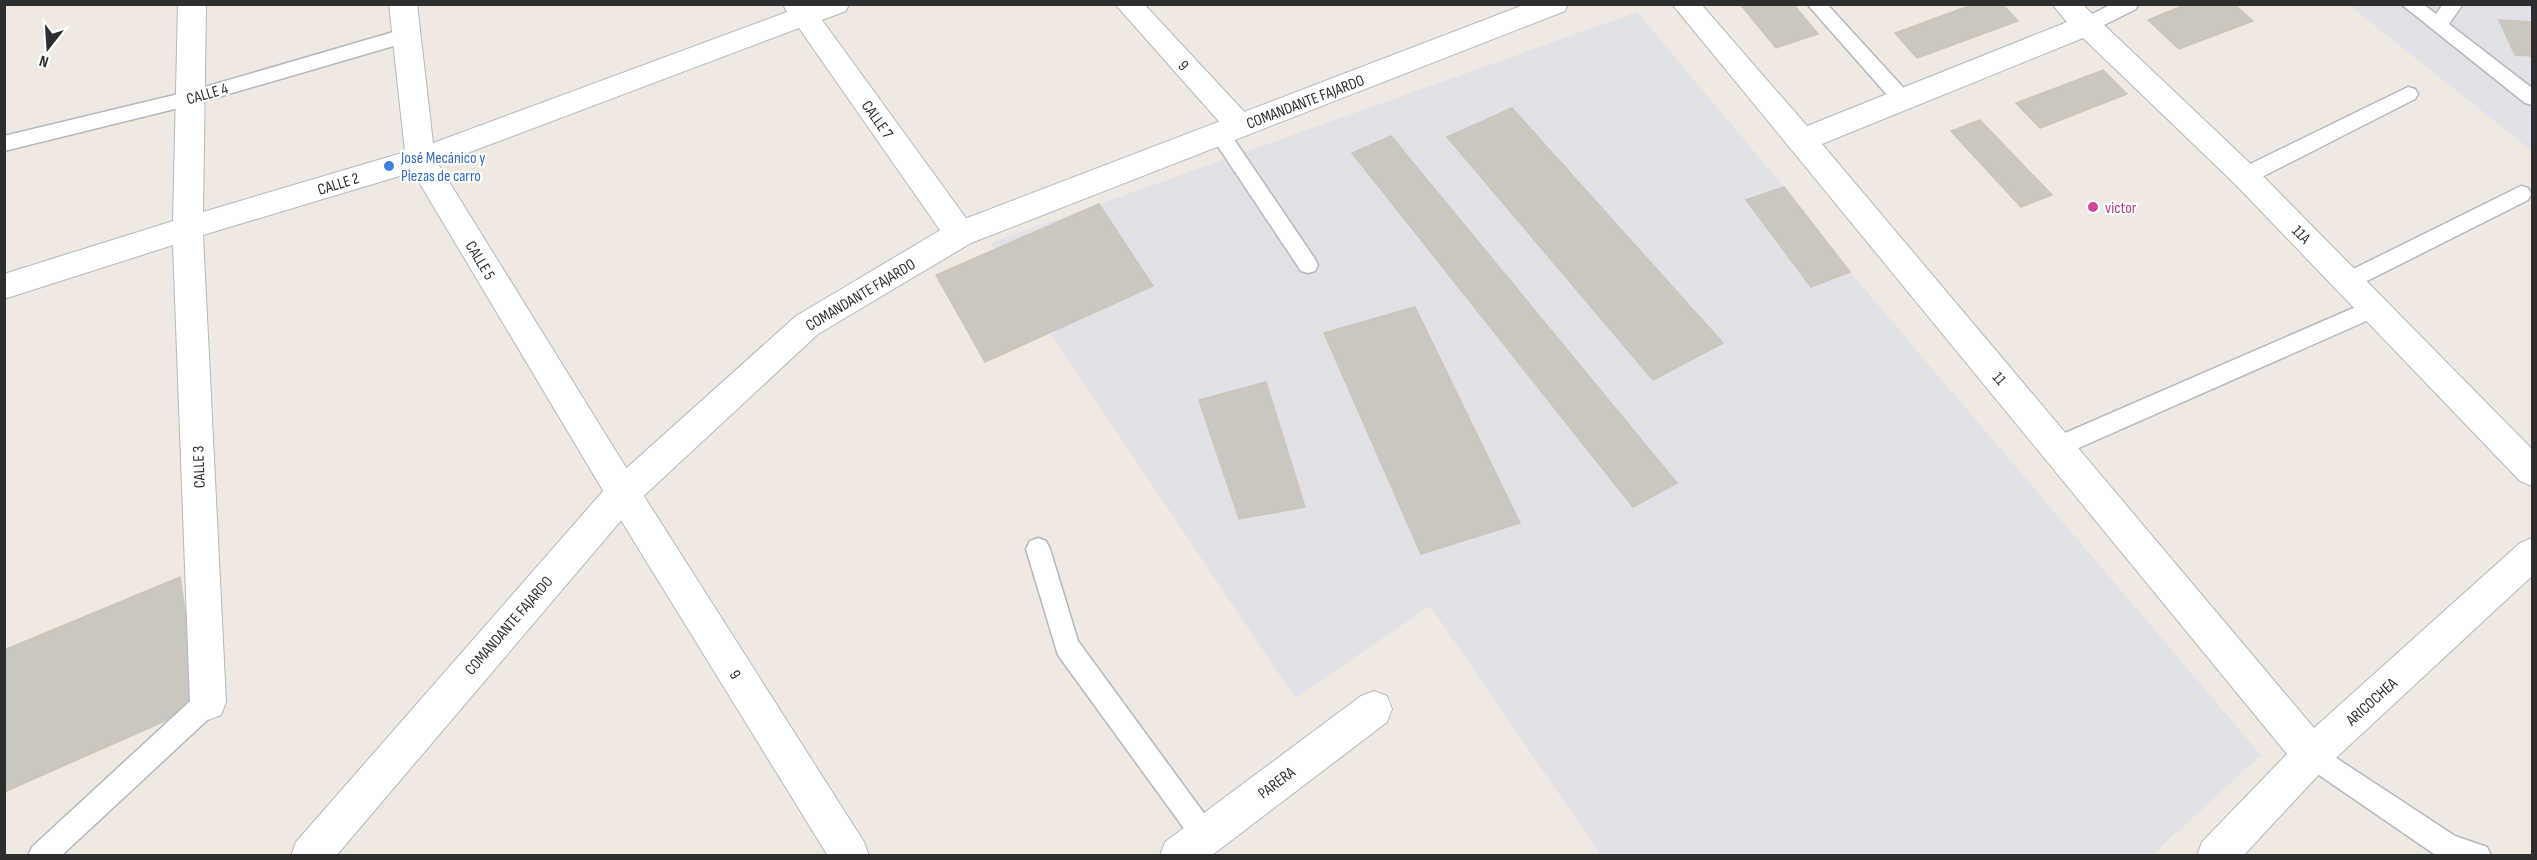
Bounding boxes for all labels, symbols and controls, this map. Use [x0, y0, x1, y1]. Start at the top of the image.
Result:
north arrow [18, 18, 78, 78]
text: N [37, 51, 51, 71]
street label: 9 [1174, 57, 1192, 75]
street label: COMANDANTE FAJARDO [1244, 71, 1367, 134]
street label: CALLE 4 [184, 79, 231, 109]
street label: CALLE 7 [857, 97, 897, 143]
place label: José Mecánico y Piezas de carro [400, 149, 485, 186]
marker: José Mecánico y Piezas de carro [382, 159, 396, 173]
street label: CALLE 2 [315, 169, 361, 200]
place label: victor [2105, 199, 2137, 218]
marker: victor [2086, 200, 2100, 214]
street label: 11A [2288, 222, 2314, 248]
street label: CALLE 5 [461, 238, 499, 284]
street label: COMANDANTE FAJARDO [802, 255, 919, 336]
street label: 11 [1988, 369, 2010, 390]
street label: CALLE 3 [189, 445, 210, 488]
street label: COMANDANTE FAJARDO [461, 573, 557, 679]
street label: 9 [725, 667, 745, 683]
street label: ARICOCHEA [2342, 674, 2402, 731]
street label: PARERA [1255, 763, 1299, 803]

